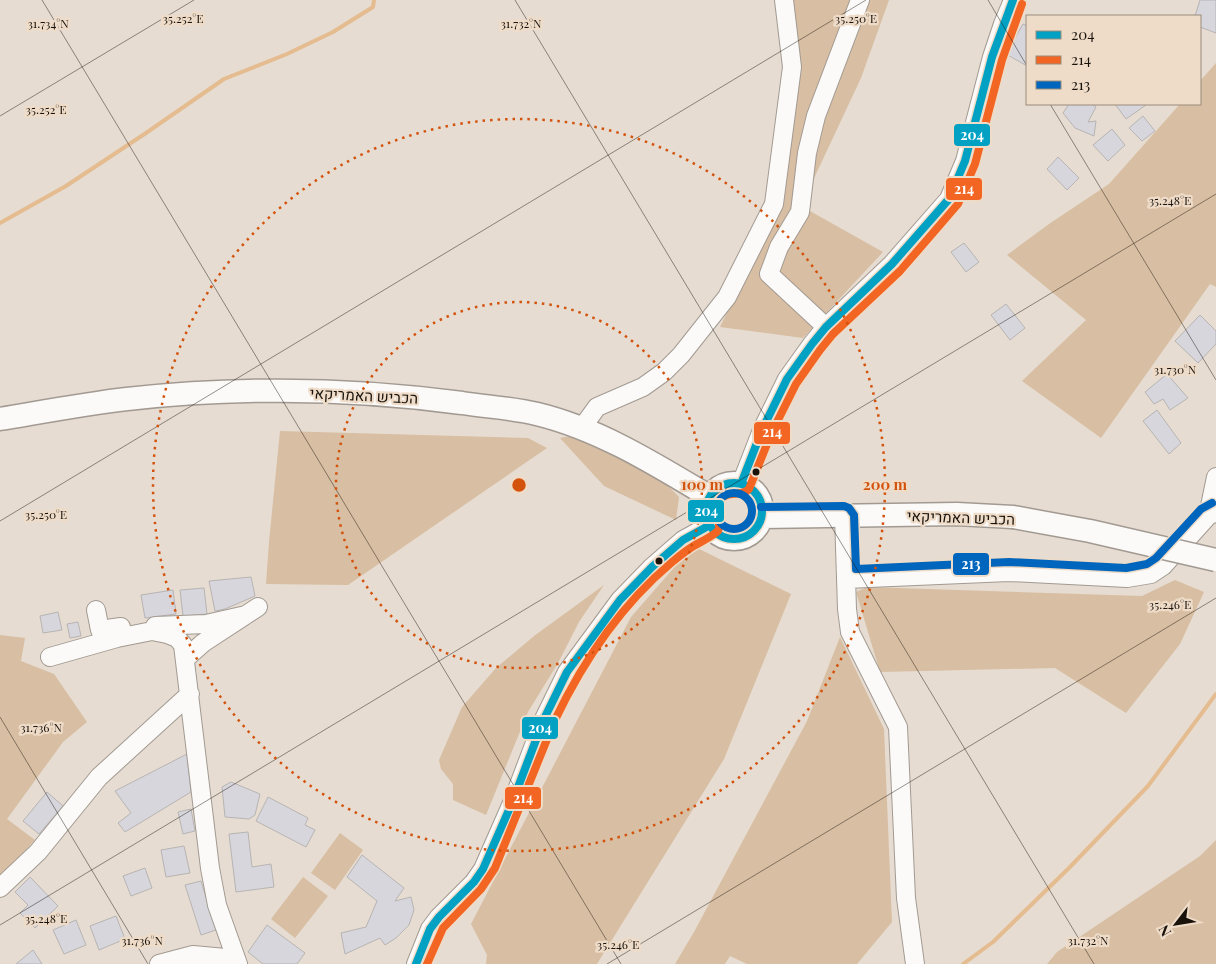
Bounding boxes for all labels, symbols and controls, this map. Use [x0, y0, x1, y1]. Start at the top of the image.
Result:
text: 35.252°E [163, 10, 203, 26]
text: 35.250°E [835, 10, 877, 26]
text: 31.734°N [27, 15, 69, 31]
text: 31.732°N [500, 15, 542, 31]
legend [1026, 15, 1201, 105]
text: 204 [1071, 24, 1095, 44]
text: 214 [1071, 49, 1091, 69]
text: 213 [1071, 74, 1090, 94]
text: 35.252°E [26, 101, 66, 117]
line badge: 204 [953, 123, 991, 147]
text: 204 [960, 125, 984, 144]
line badge: 214 [945, 177, 983, 201]
text: 214 [954, 179, 974, 198]
text: 35.248°E [1149, 192, 1191, 208]
text: 31.730°N [1154, 361, 1197, 377]
street label: הכביש האמריקאי [309, 382, 419, 408]
line badge: 214 [753, 421, 791, 445]
text: 214 [762, 422, 782, 441]
unlabelled marker [751, 467, 761, 477]
text: 100 m [681, 474, 724, 494]
text: 200 m [863, 474, 908, 494]
centre of rings [510, 476, 528, 494]
line badge: 204 [687, 499, 725, 523]
text: 204 [694, 501, 718, 520]
street label: הכביש האמריקאי [907, 505, 1015, 529]
text: 35.250°E [25, 506, 67, 522]
line badge: 213 [952, 552, 990, 576]
text: 213 [961, 554, 981, 573]
unlabelled marker [654, 556, 664, 566]
text: 35.246°E [1149, 596, 1191, 612]
line badge: 204 [521, 716, 559, 740]
text: 204 [528, 718, 552, 737]
text: 31.736°N [20, 719, 62, 735]
line badge: 214 [504, 786, 542, 810]
text: 214 [513, 788, 533, 807]
north arrow [1151, 899, 1201, 949]
text: 35.248°E [25, 910, 67, 926]
text: N [1154, 922, 1175, 940]
text: 31.736°N [121, 932, 163, 948]
text: 31.732°N [1067, 932, 1109, 948]
text: 35.246°E [597, 936, 639, 952]

